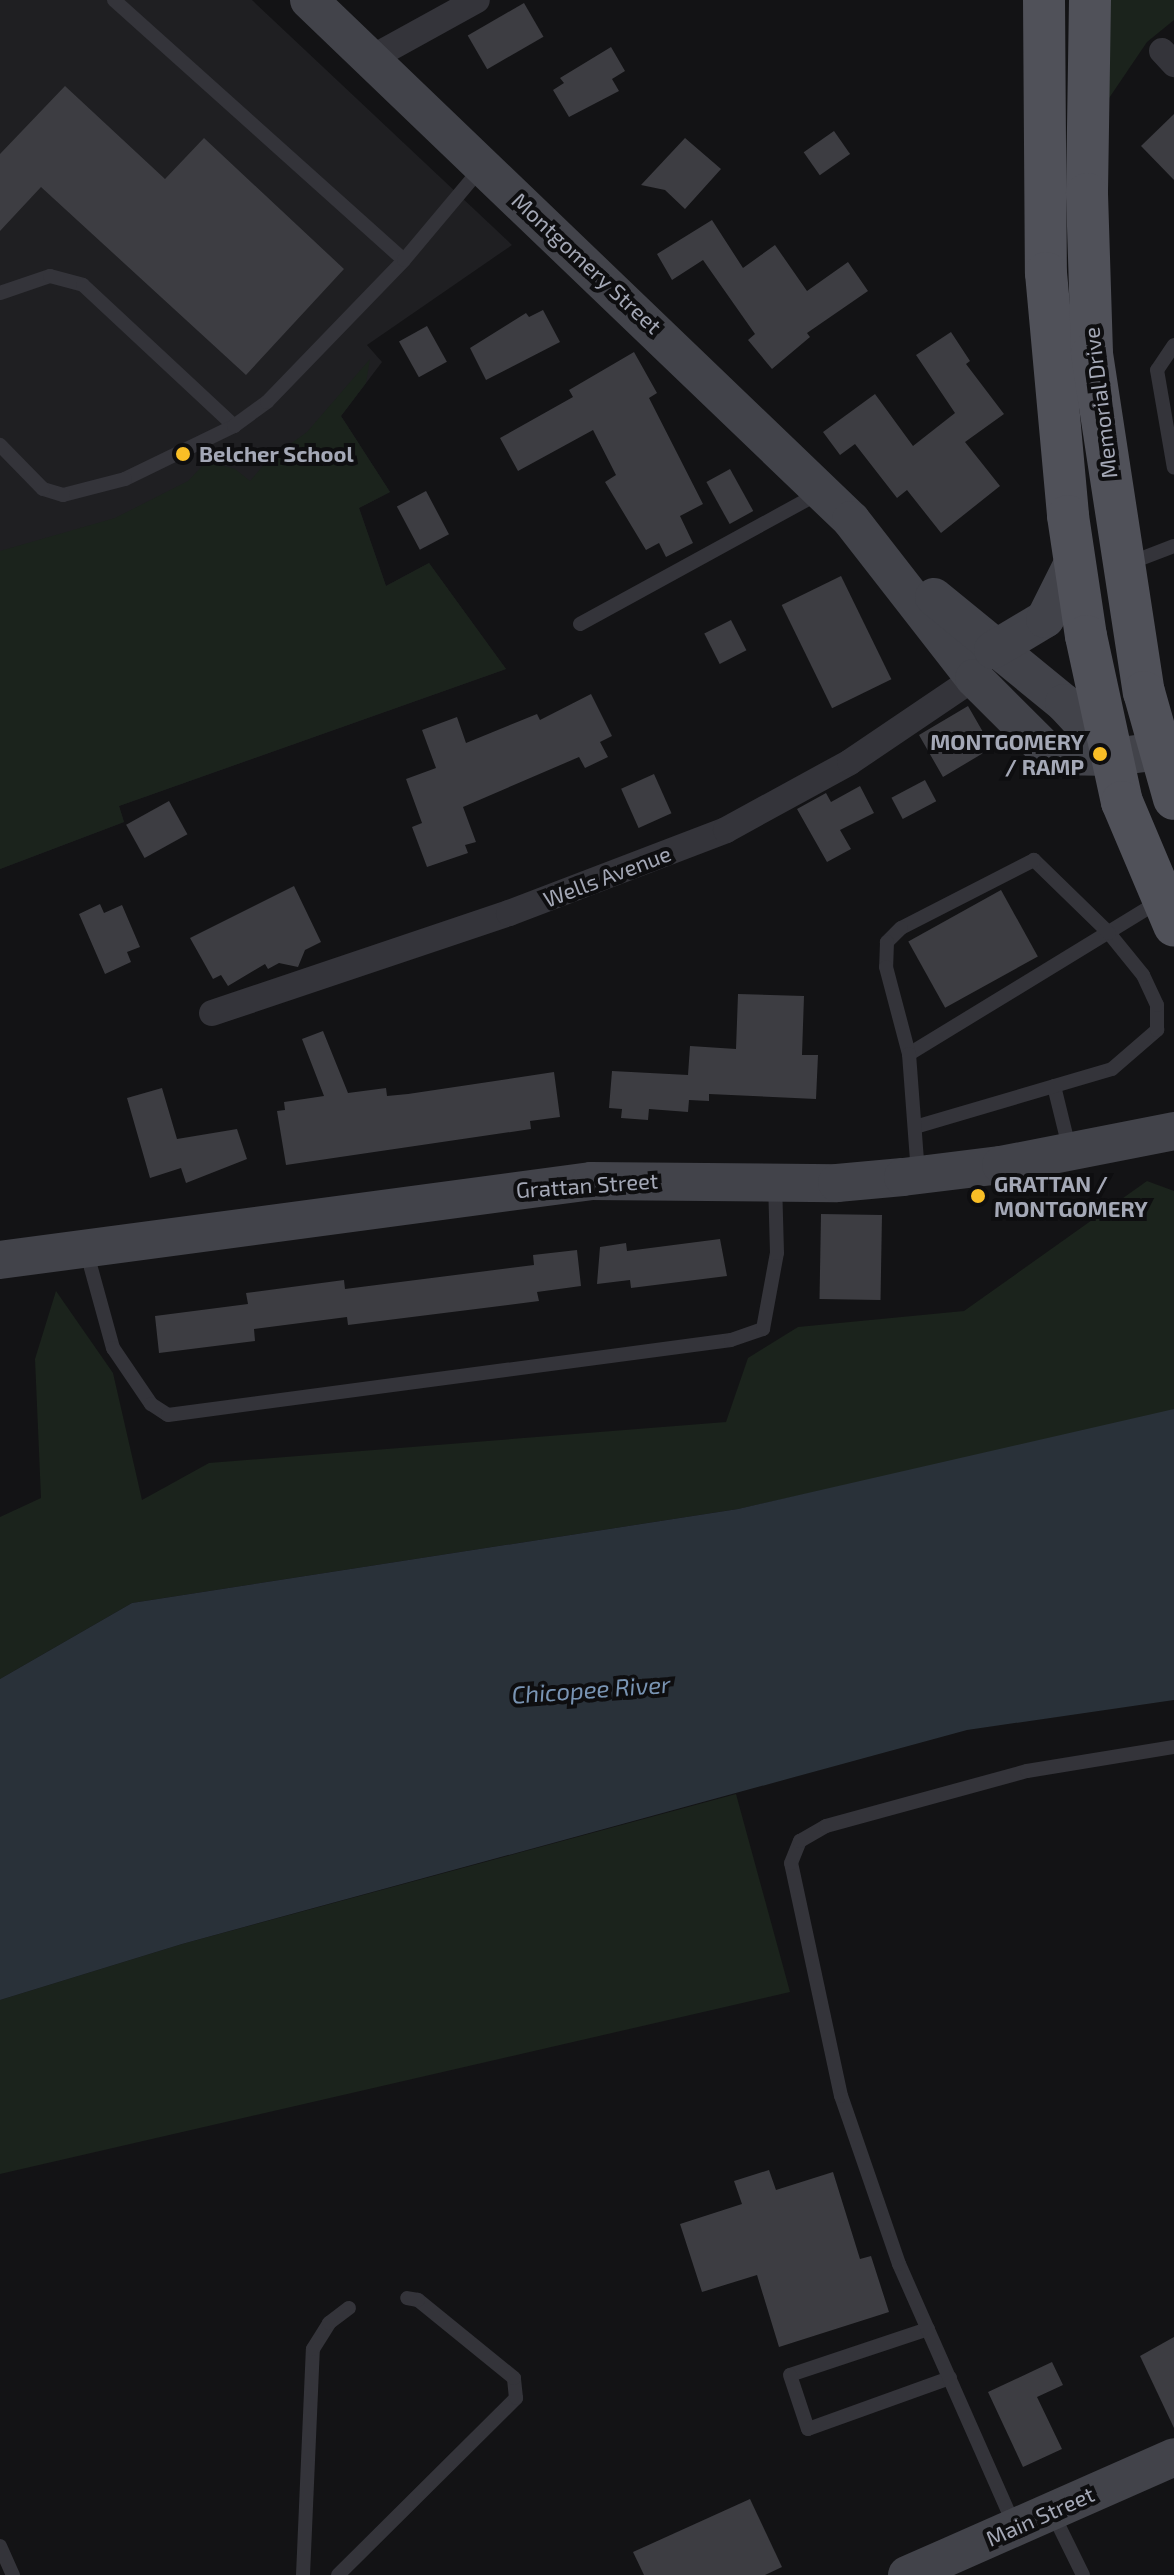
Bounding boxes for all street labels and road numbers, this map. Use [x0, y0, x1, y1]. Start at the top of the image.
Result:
street label: Montgomery Street [507, 187, 667, 339]
street label: Memorial Drive [1078, 326, 1122, 480]
street label: Wells Avenue [539, 839, 675, 913]
street label: Grattan Street [515, 1167, 659, 1203]
street label: Main Street [982, 2480, 1098, 2552]

